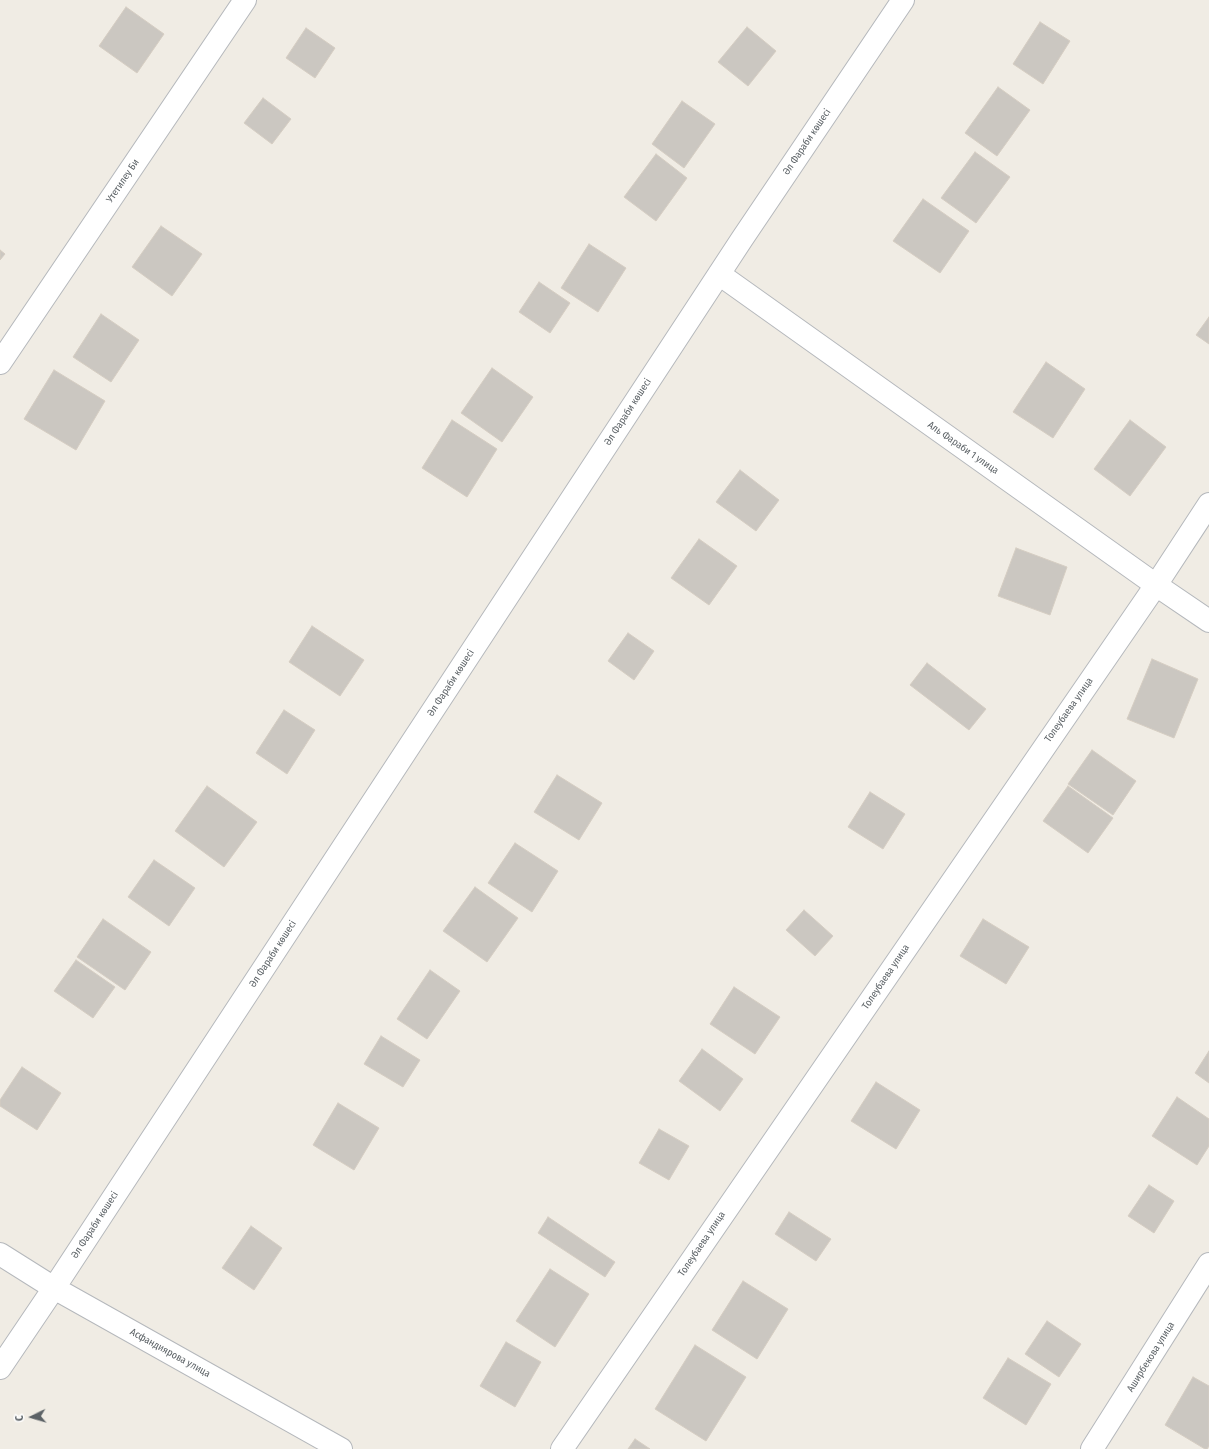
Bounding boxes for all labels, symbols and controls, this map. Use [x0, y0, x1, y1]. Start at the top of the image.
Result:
street label: Әл Фараби көшесі [780, 107, 834, 177]
street label: Утетилеу Би [104, 157, 142, 205]
street label: Әл Фараби көшесі [602, 376, 654, 448]
street label: Аль Фараби 1 улица [925, 419, 1001, 477]
street label: Әл Фараби көшесі [425, 647, 477, 719]
street label: Толеубаева улица [1042, 675, 1096, 745]
street label: Әл Фараби көшесі [247, 918, 299, 990]
street label: Толеубаева улица [860, 942, 912, 1012]
street label: Әл Фараби көшесі [69, 1189, 121, 1261]
street label: Толеубаева улица [676, 1209, 728, 1279]
street label: Аширбекова улица [1125, 1320, 1177, 1394]
street label: Асфандиярова улица [128, 1326, 212, 1380]
north arrow [12, 1397, 52, 1437]
text: С [13, 1415, 26, 1422]

